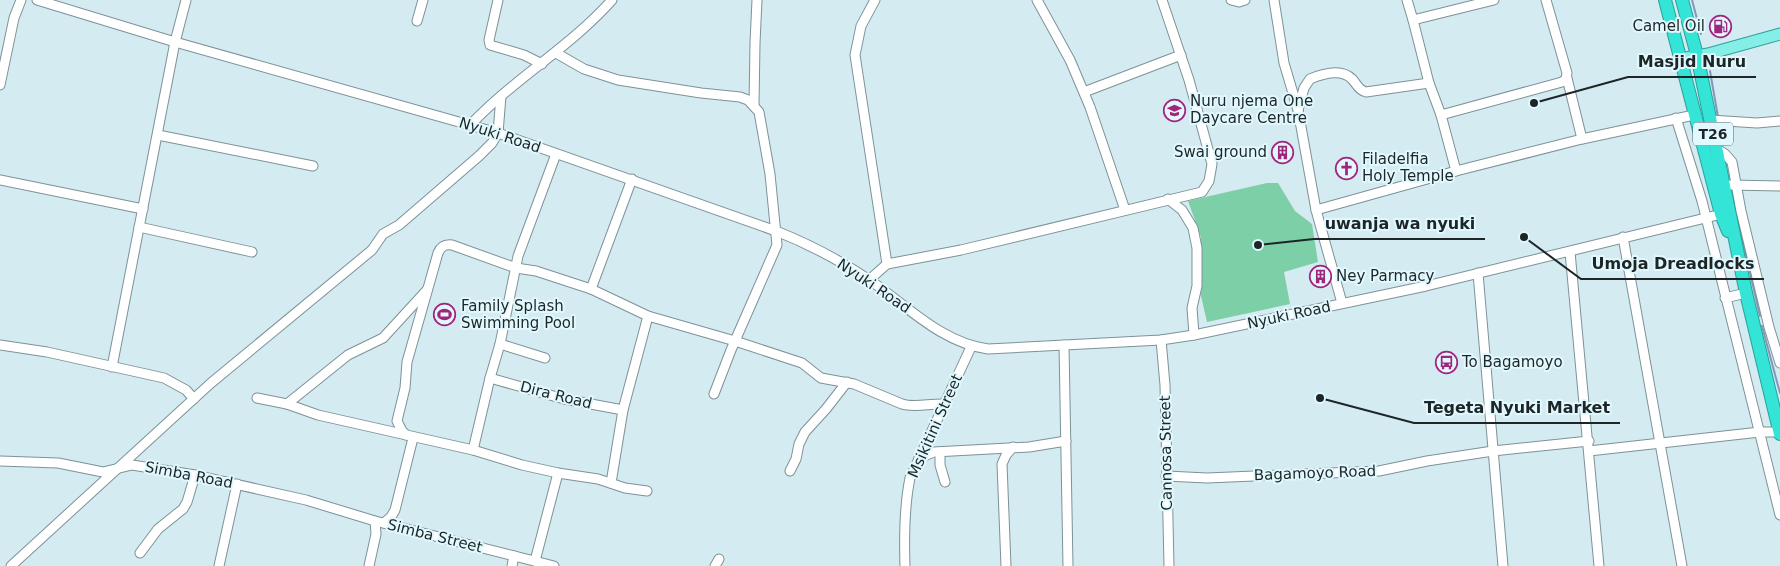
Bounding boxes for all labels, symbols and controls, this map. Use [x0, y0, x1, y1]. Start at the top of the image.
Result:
fuel station icon: Camel Oil [1709, 14, 1733, 38]
place label: Camel Oil [1632, 17, 1705, 35]
callout: Masjid Nuru [1628, 46, 1756, 77]
text: Masjid Nuru [1638, 52, 1746, 71]
place label: Nuru njema One Daycare Centre [1190, 92, 1313, 127]
school or university icon: Nuru njema One Daycare Centre [1162, 98, 1186, 122]
street label: Nyuki Road [457, 113, 543, 157]
road number: T26 [1693, 122, 1733, 146]
building icon: Swai ground [1271, 140, 1295, 164]
place label: Swai ground [1174, 143, 1267, 161]
place label: Filadelfia Holy Temple [1362, 150, 1454, 185]
church icon: Filadelfia Holy Temple [1334, 156, 1358, 180]
callout: uwanja wa nyuki [1314, 208, 1485, 239]
text: uwanja wa nyuki [1325, 214, 1475, 233]
callout: Umoja Dreadlocks [1581, 248, 1764, 279]
text: Umoja Dreadlocks [1592, 254, 1754, 273]
street label: Nyuki Road [834, 255, 914, 317]
building icon: Ney Parmacy [1308, 264, 1332, 288]
place label: Ney Parmacy [1336, 267, 1435, 285]
place label: Family Splash Swimming Pool [461, 297, 575, 332]
street label: Nyuki Road [1246, 297, 1332, 333]
sports icon: Family Splash Swimming Pool [433, 303, 457, 327]
bus stop icon: To Bagamoyo [1434, 350, 1458, 374]
place label: To Bagamoyo [1461, 353, 1563, 371]
street label: Msikitini Street [904, 371, 966, 481]
street label: Dira Road [518, 377, 594, 413]
callout: Tegeta Nyuki Market [1414, 392, 1620, 423]
street label: Cannosa Street [1156, 395, 1176, 511]
text: Tegeta Nyuki Market [1424, 398, 1610, 417]
street label: Simba Road [143, 458, 235, 492]
street label: Bagamoyo Road [1253, 462, 1377, 484]
street label: Simba Street [386, 515, 485, 557]

